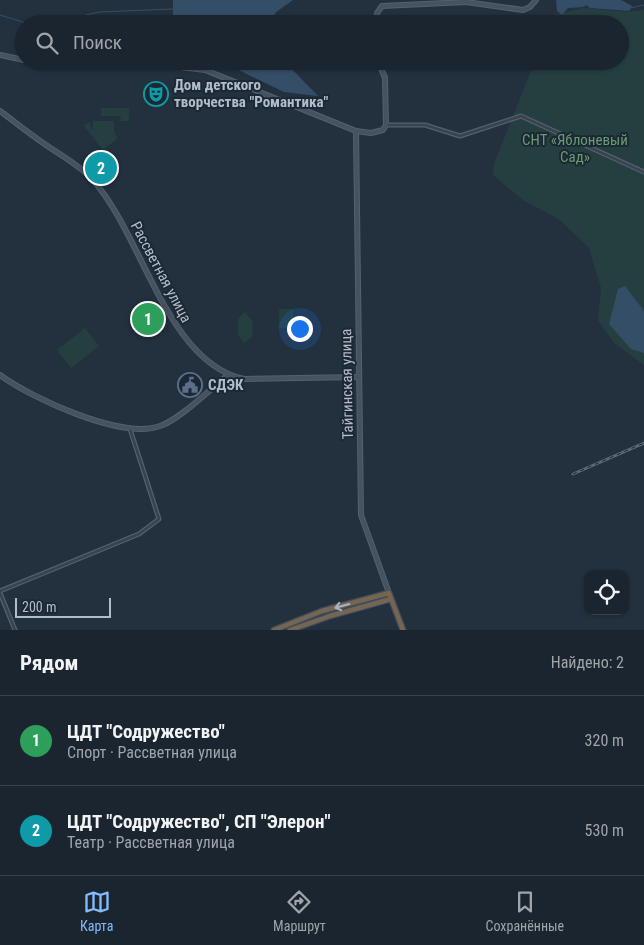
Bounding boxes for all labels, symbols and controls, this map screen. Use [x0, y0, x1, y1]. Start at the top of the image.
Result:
search box [15, 15, 629, 70]
icon: search [33, 29, 61, 57]
text: Поиск [73, 31, 122, 54]
place label: Дом детского творчества "Романтика" [174, 76, 328, 111]
theatre icon: Дом детского творчества "Романтика" [143, 81, 169, 107]
park label: СНТ «Яблоневый Сад» [522, 131, 628, 166]
pin: 2 [85, 149, 117, 187]
street label: Рассветная улица [127, 218, 195, 326]
pin: 1 [132, 300, 164, 338]
your location [287, 316, 313, 342]
street label: Тайгинская улица [337, 328, 357, 440]
public building icon: СДЭК [177, 372, 203, 398]
place label: СДЭК [208, 376, 244, 394]
map controls [584, 570, 629, 615]
button: locate [584, 570, 629, 615]
scale bar [15, 595, 111, 618]
text: 200 m [22, 599, 57, 615]
one-way arrow [335, 602, 351, 611]
text: Рядом [20, 651, 79, 675]
text: Найдено: 2 [551, 653, 624, 672]
text: ЦДТ "Содружество" [67, 720, 225, 743]
text: 1 [32, 731, 40, 750]
text: 320 m [585, 731, 624, 750]
text: Спорт · Рассветная улица [67, 743, 237, 762]
text: ЦДТ "Содружество", СП "Элерон" [67, 810, 331, 833]
text: 2 [32, 821, 40, 840]
text: 530 m [585, 821, 624, 840]
text: Театр · Рассветная улица [67, 833, 235, 852]
tab: Карта [80, 888, 113, 934]
tab: Маршрут [273, 888, 326, 934]
tab: Сохранённые [486, 888, 564, 934]

